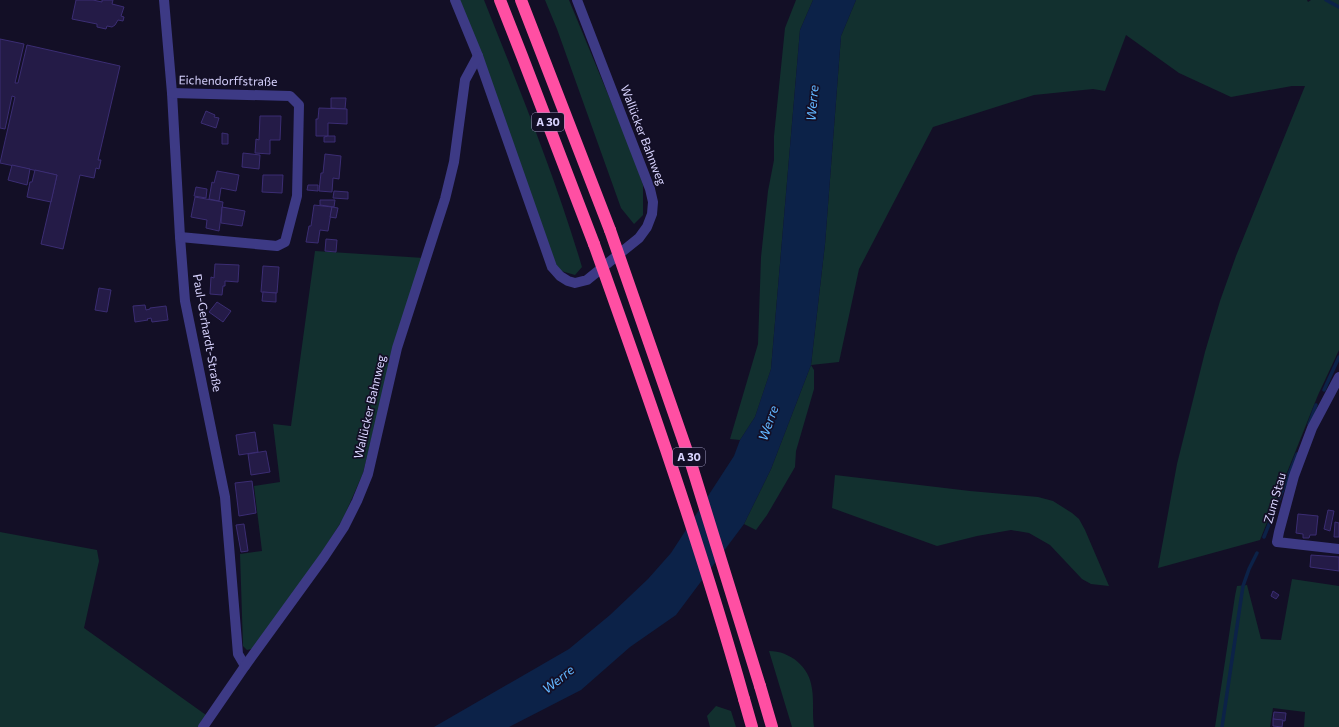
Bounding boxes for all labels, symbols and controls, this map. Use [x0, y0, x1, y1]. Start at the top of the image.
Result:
street label: Eichendorffstraße [178, 72, 278, 88]
street label: Wallücker Bahnweg [618, 83, 670, 187]
water label: Werre [802, 84, 822, 122]
road number: A 30 [532, 113, 564, 131]
street label: Paul-Gerhardt-Straße [191, 273, 225, 393]
street label: Wallücker Bahnweg [350, 353, 388, 460]
water label: Werre [755, 403, 782, 443]
road number: A 30 [673, 448, 705, 466]
street label: Zum Stau [1260, 471, 1288, 525]
water label: Werre [539, 661, 577, 697]

